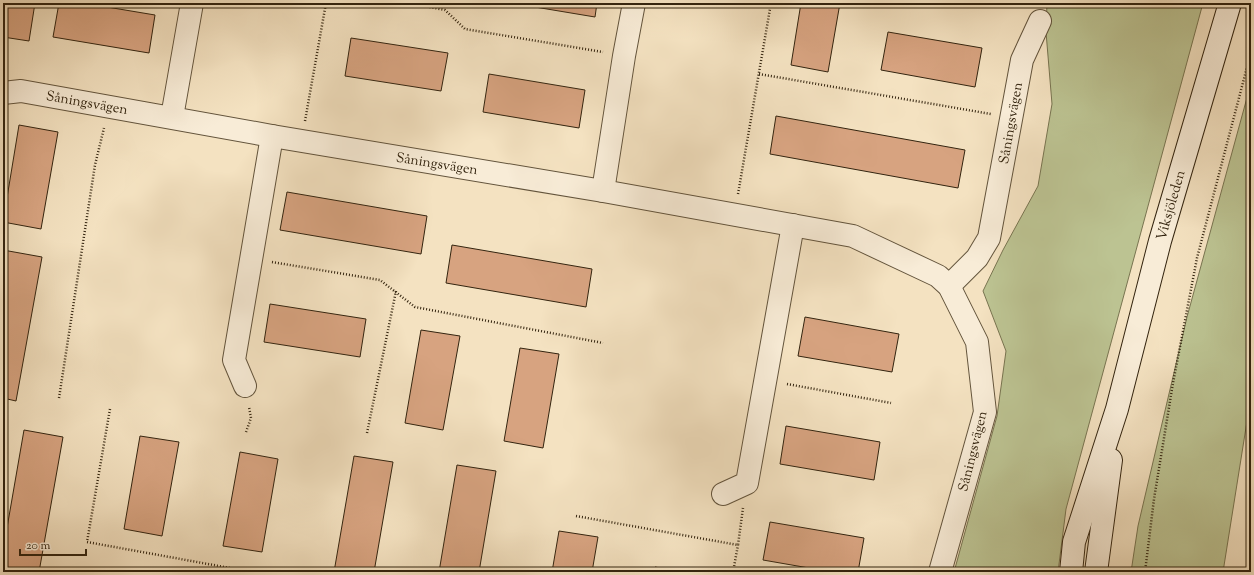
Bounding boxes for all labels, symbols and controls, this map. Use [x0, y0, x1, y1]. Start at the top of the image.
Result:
street label: Såningsvägen [995, 81, 1029, 166]
street label: Såningsvägen [44, 87, 129, 121]
street label: Såningsvägen [394, 149, 479, 181]
street label: Viksjöleden [1152, 168, 1191, 243]
street label: Såningsvägen [954, 409, 994, 494]
scale bar [20, 531, 86, 557]
text: 20 m [26, 537, 51, 555]

